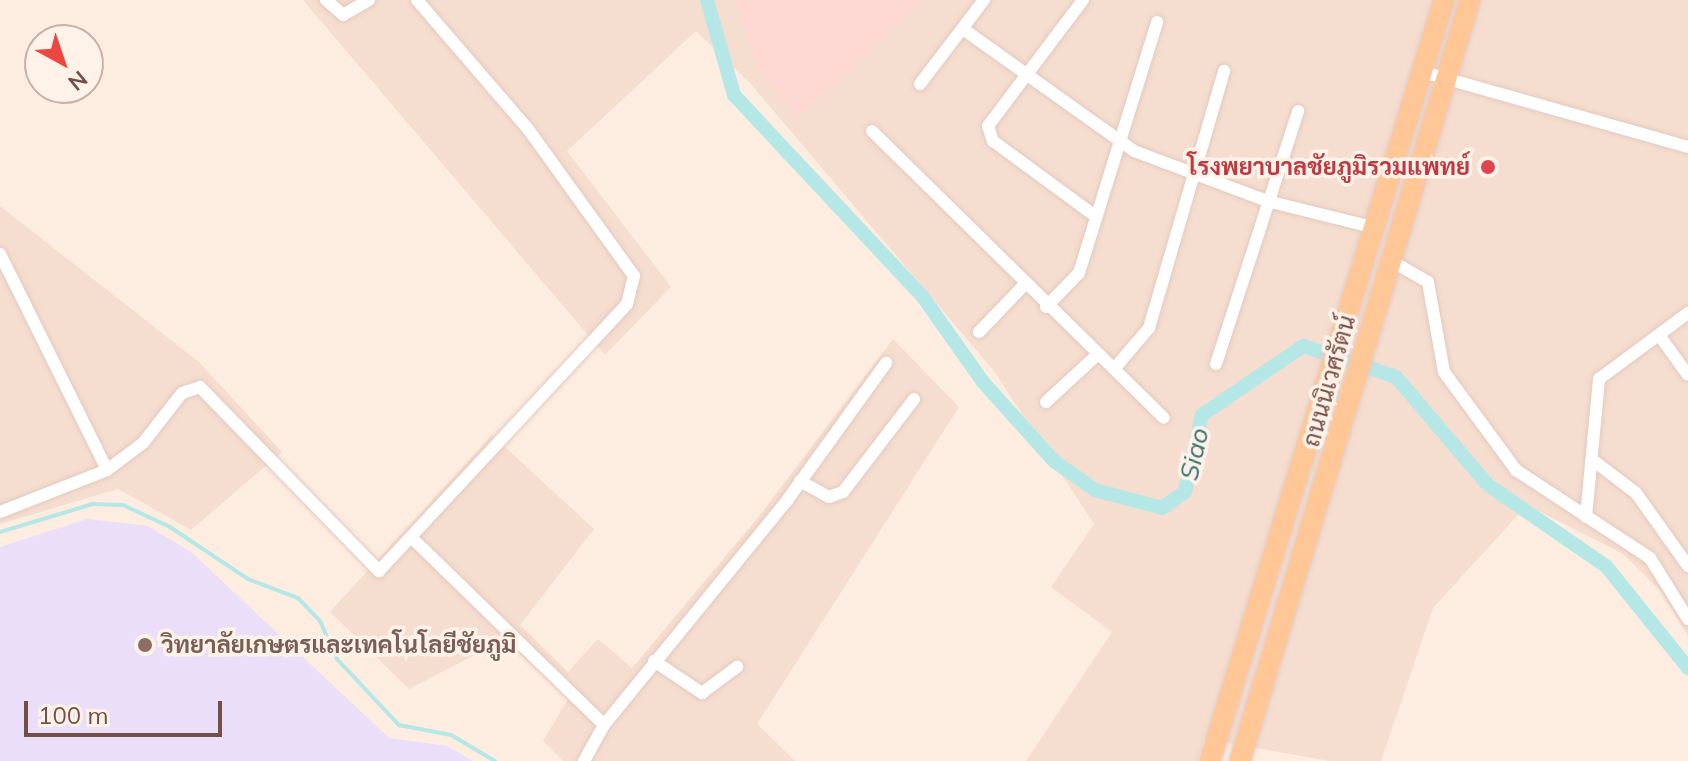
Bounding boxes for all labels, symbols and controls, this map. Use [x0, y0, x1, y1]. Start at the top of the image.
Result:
north arrow [24, 24, 104, 104]
text: N [63, 65, 94, 97]
place label: โรงพยาบาลชัยภูมิรวมแพทย์ [1188, 153, 1470, 181]
marker: โรงพยาบาลชัยภูมิรวมแพทย์ [1477, 156, 1499, 178]
street label: ถนนนิเวศรัตน์ [1296, 312, 1362, 450]
water label: Siao [1173, 425, 1215, 483]
place label: วิทยาลัยเกษตรและเทคโนโลยีชัยภูมิ [161, 631, 516, 659]
marker: วิทยาลัยเกษตรและเทคโนโลยีชัยภูมิ [136, 636, 154, 654]
scale bar [28, 685, 226, 735]
text: 100 m [38, 700, 109, 730]

